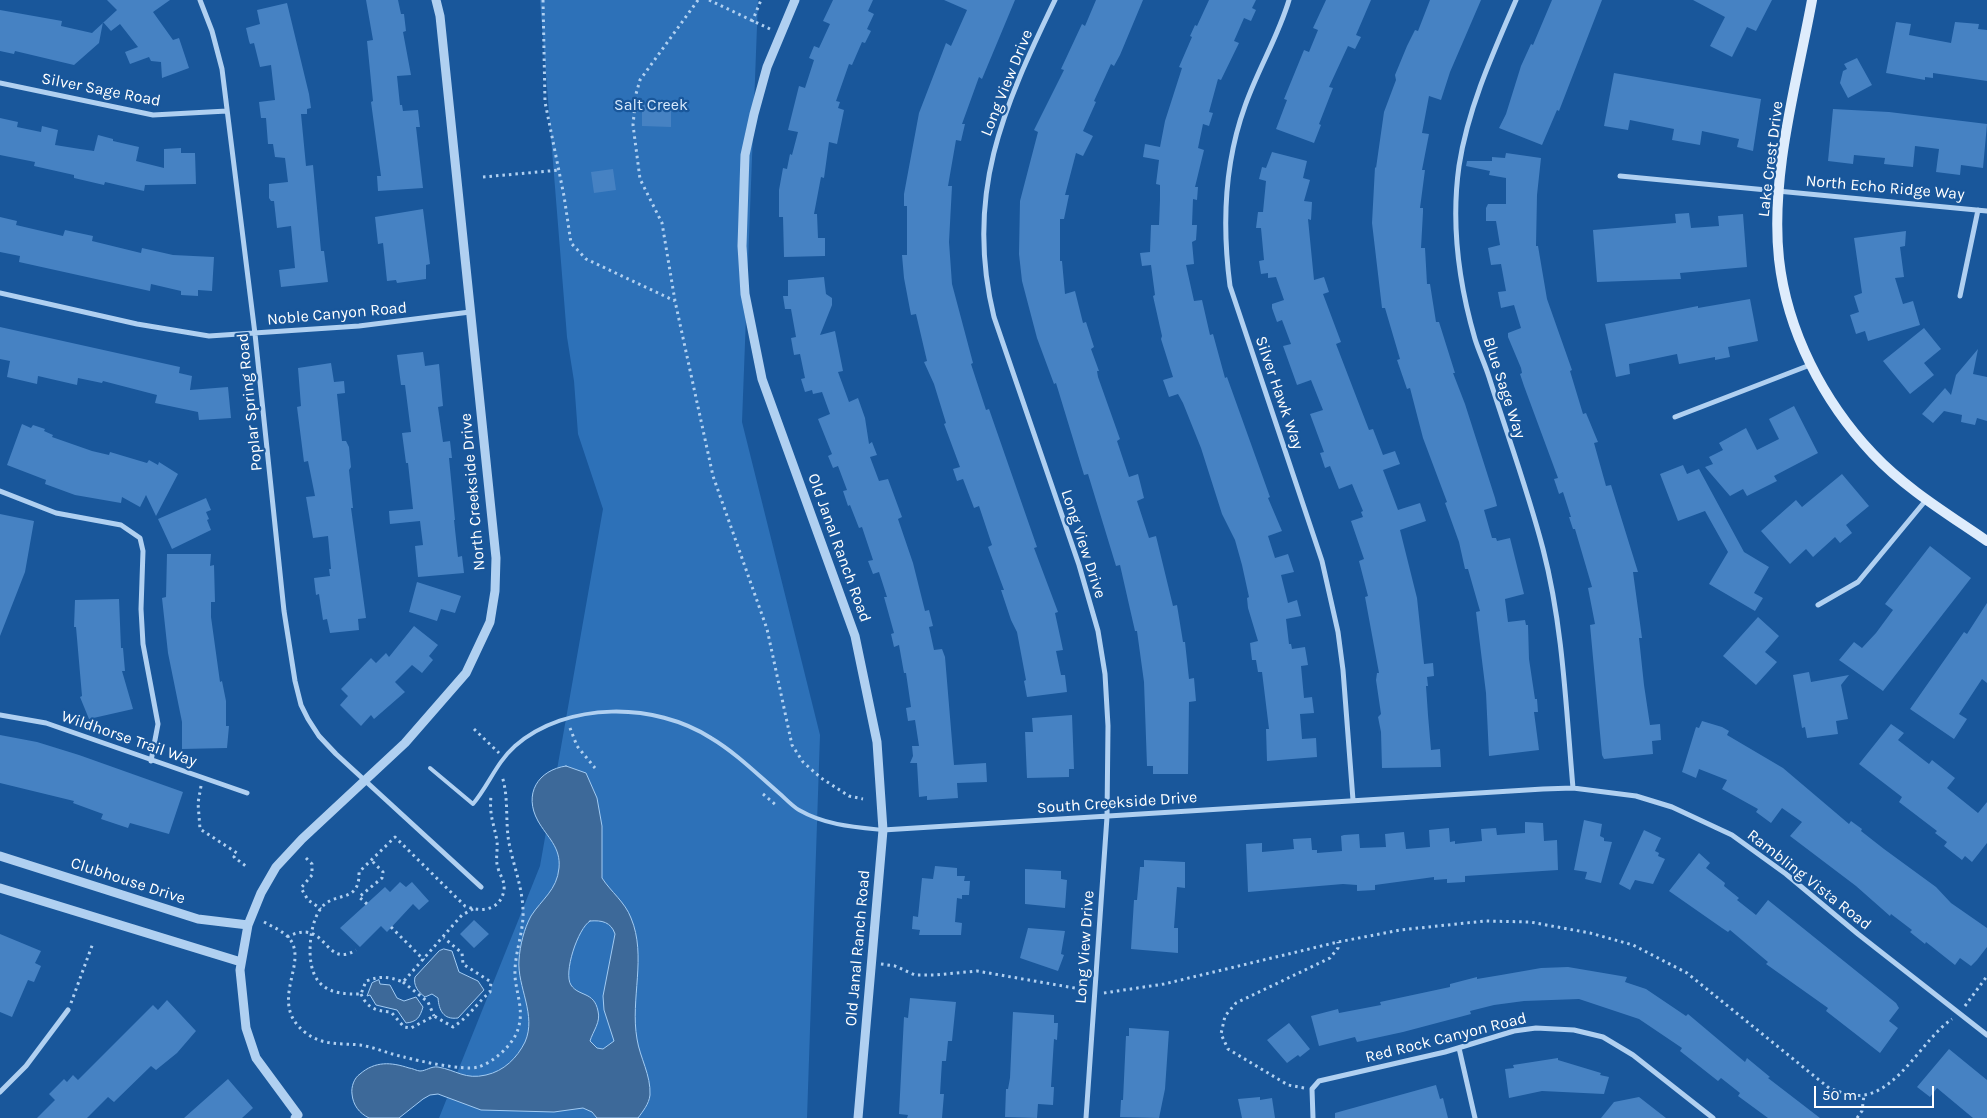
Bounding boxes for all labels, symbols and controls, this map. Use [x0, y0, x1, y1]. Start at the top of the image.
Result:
street label: Long View Drive [977, 27, 1037, 139]
street label: Silver Sage Road [40, 69, 162, 111]
park label: Salt Creek [614, 95, 688, 115]
street label: Lake Crest Drive [1754, 100, 1788, 218]
street label: North Echo Ridge Way [1805, 171, 1965, 205]
street label: Noble Canyon Road [266, 298, 408, 330]
street label: Poplar Spring Road [233, 332, 267, 472]
street label: Silver Hawk Way [1251, 334, 1307, 452]
street label: Blue Sage Way [1479, 335, 1529, 441]
street label: North Creekside Drive [457, 412, 489, 572]
street label: Old Janal Ranch Road [803, 471, 875, 625]
street label: Long View Drive [1056, 487, 1110, 601]
street label: Wildhorse Trail Way [59, 707, 199, 771]
street label: South Creekside Drive [1036, 788, 1198, 818]
street label: Rambling Vista Road [1743, 826, 1875, 934]
street label: Clubhouse Drive [68, 853, 188, 909]
street label: Old Janal Ranch Road [842, 869, 874, 1027]
street label: Long View Drive [1071, 890, 1099, 1004]
street label: Red Rock Canyon Road [1363, 1009, 1529, 1067]
scale bar [1817, 1076, 1937, 1108]
text: 50 m [1822, 1086, 1857, 1104]

